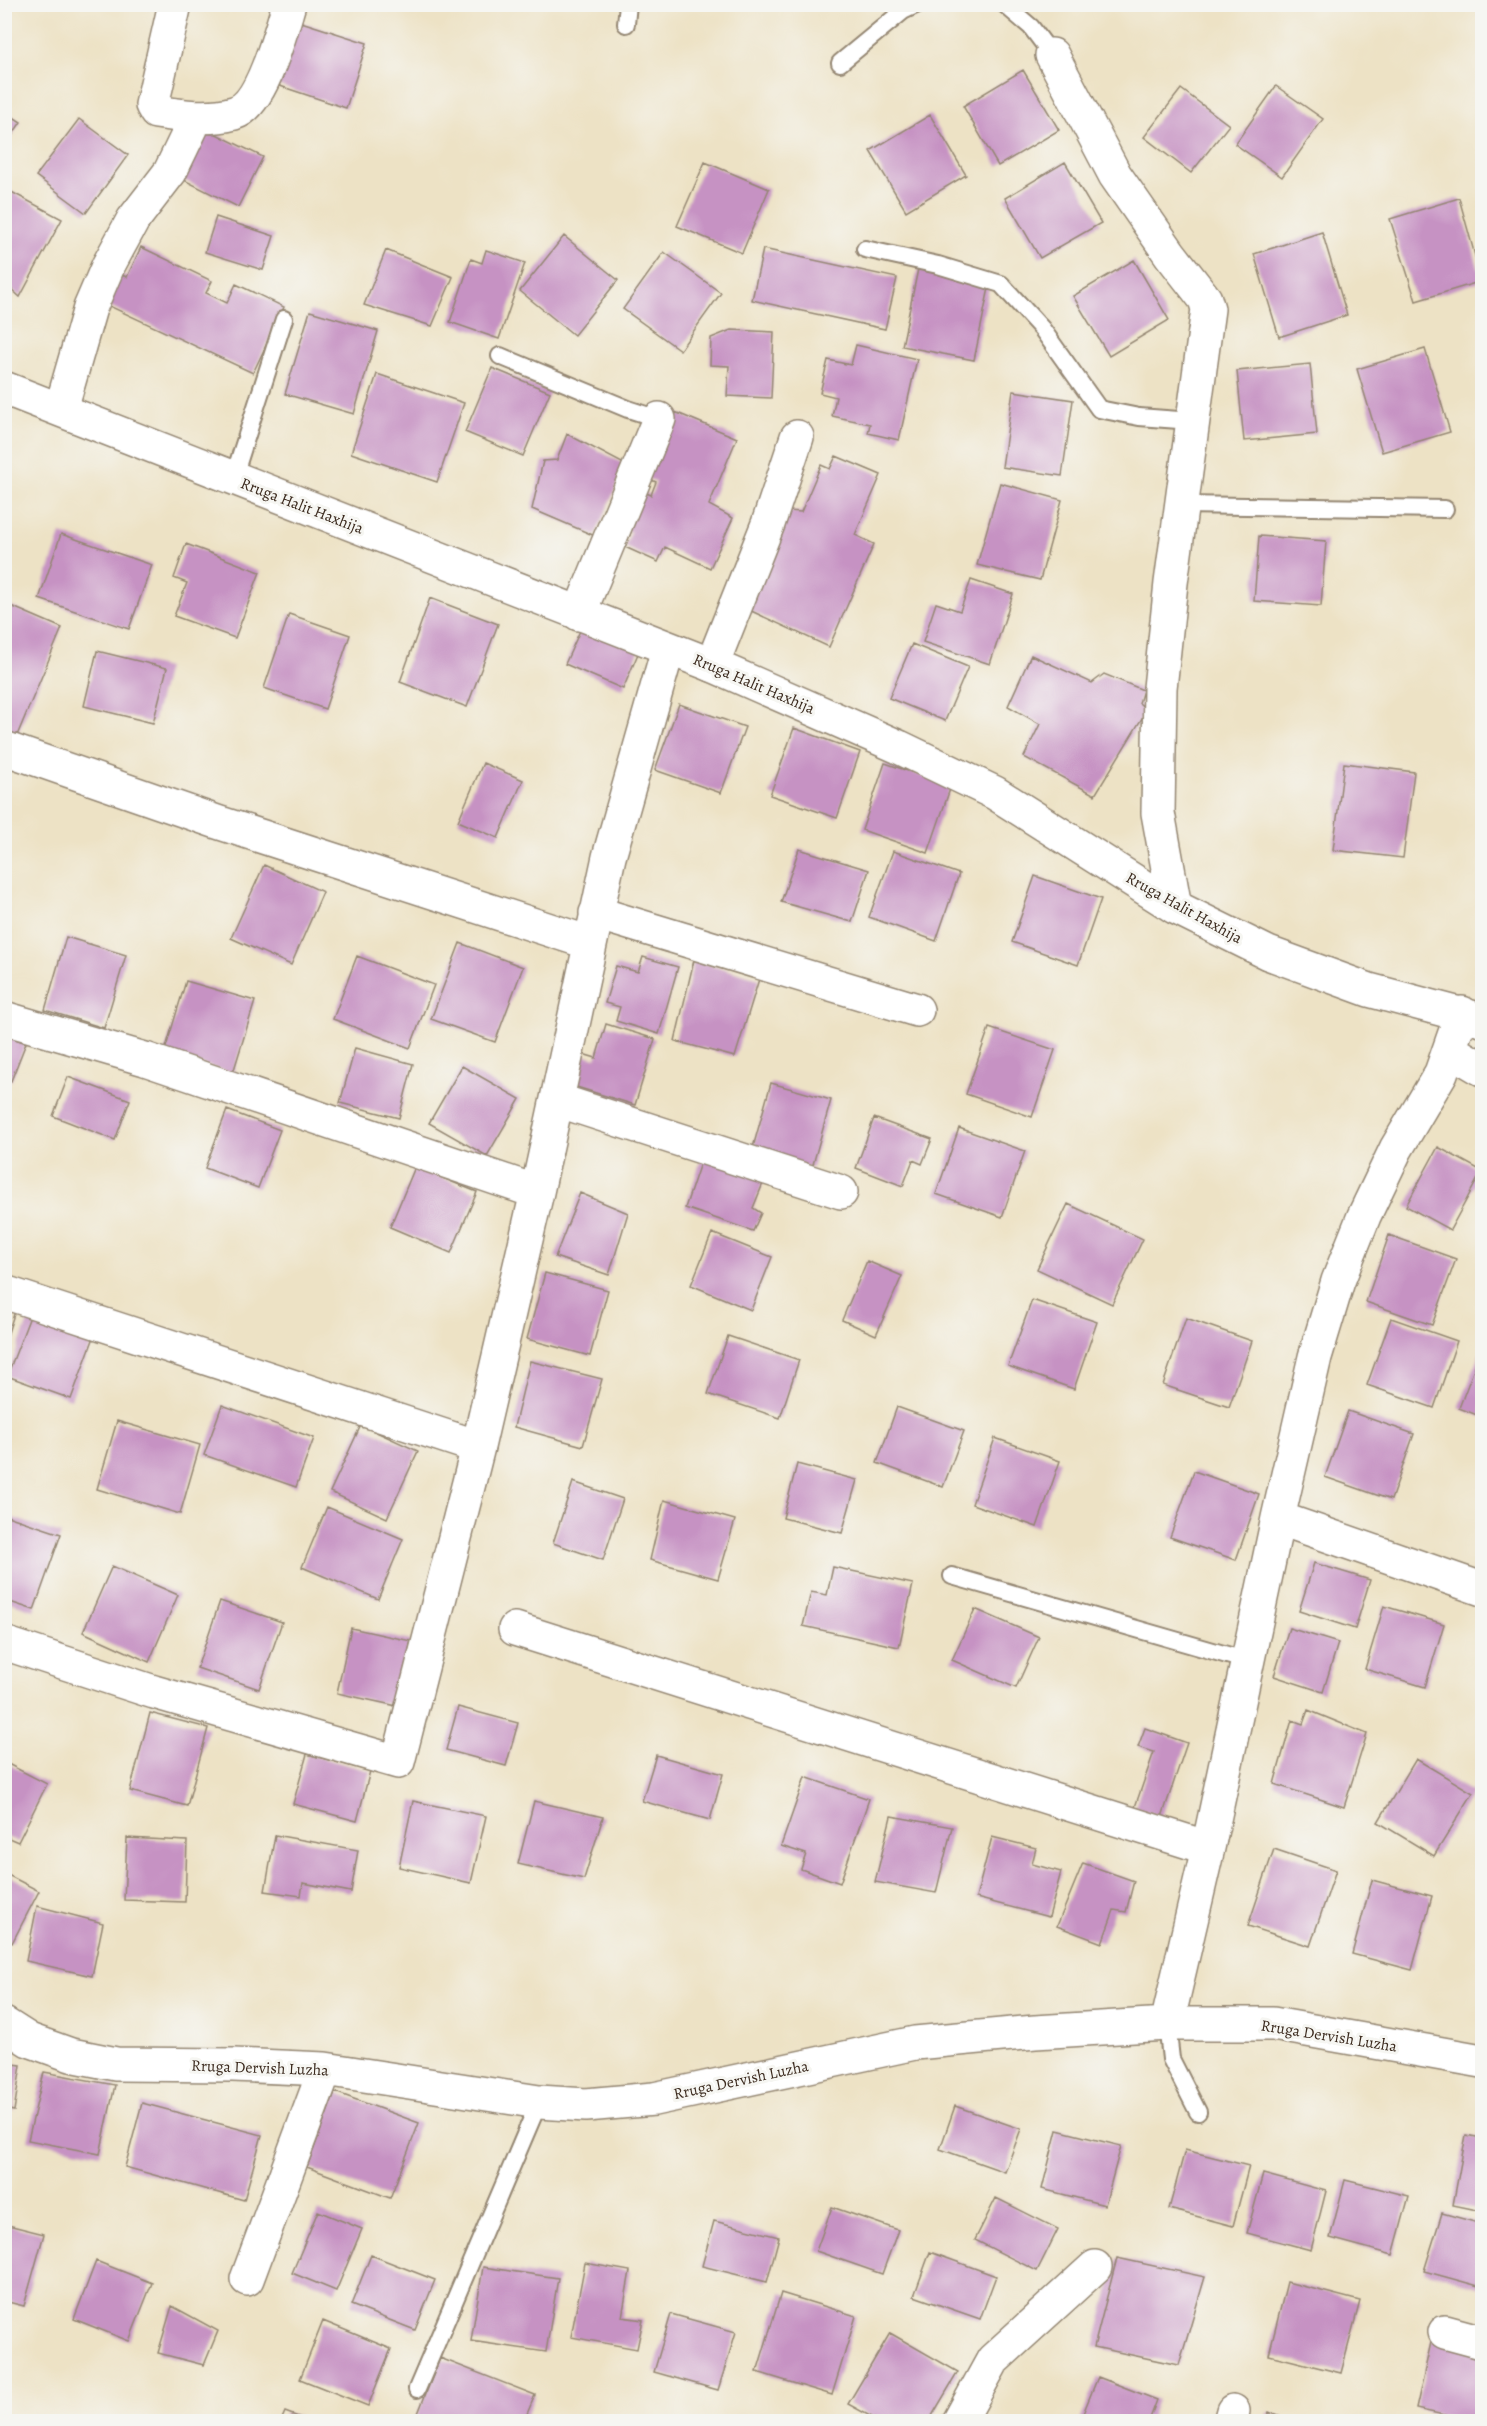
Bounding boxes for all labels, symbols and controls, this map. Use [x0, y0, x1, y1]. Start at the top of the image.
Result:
street label: Rruga Halit Haxhija [237, 472, 367, 540]
street label: Rruga Halit Haxhija [690, 648, 819, 720]
street label: Rruga Halit Haxhija [1122, 867, 1247, 949]
street label: Rruga Dervish Luzha [1259, 2014, 1399, 2058]
street label: Rruga Dervish Luzha [191, 2055, 330, 2081]
street label: Rruga Dervish Luzha [671, 2055, 811, 2105]

